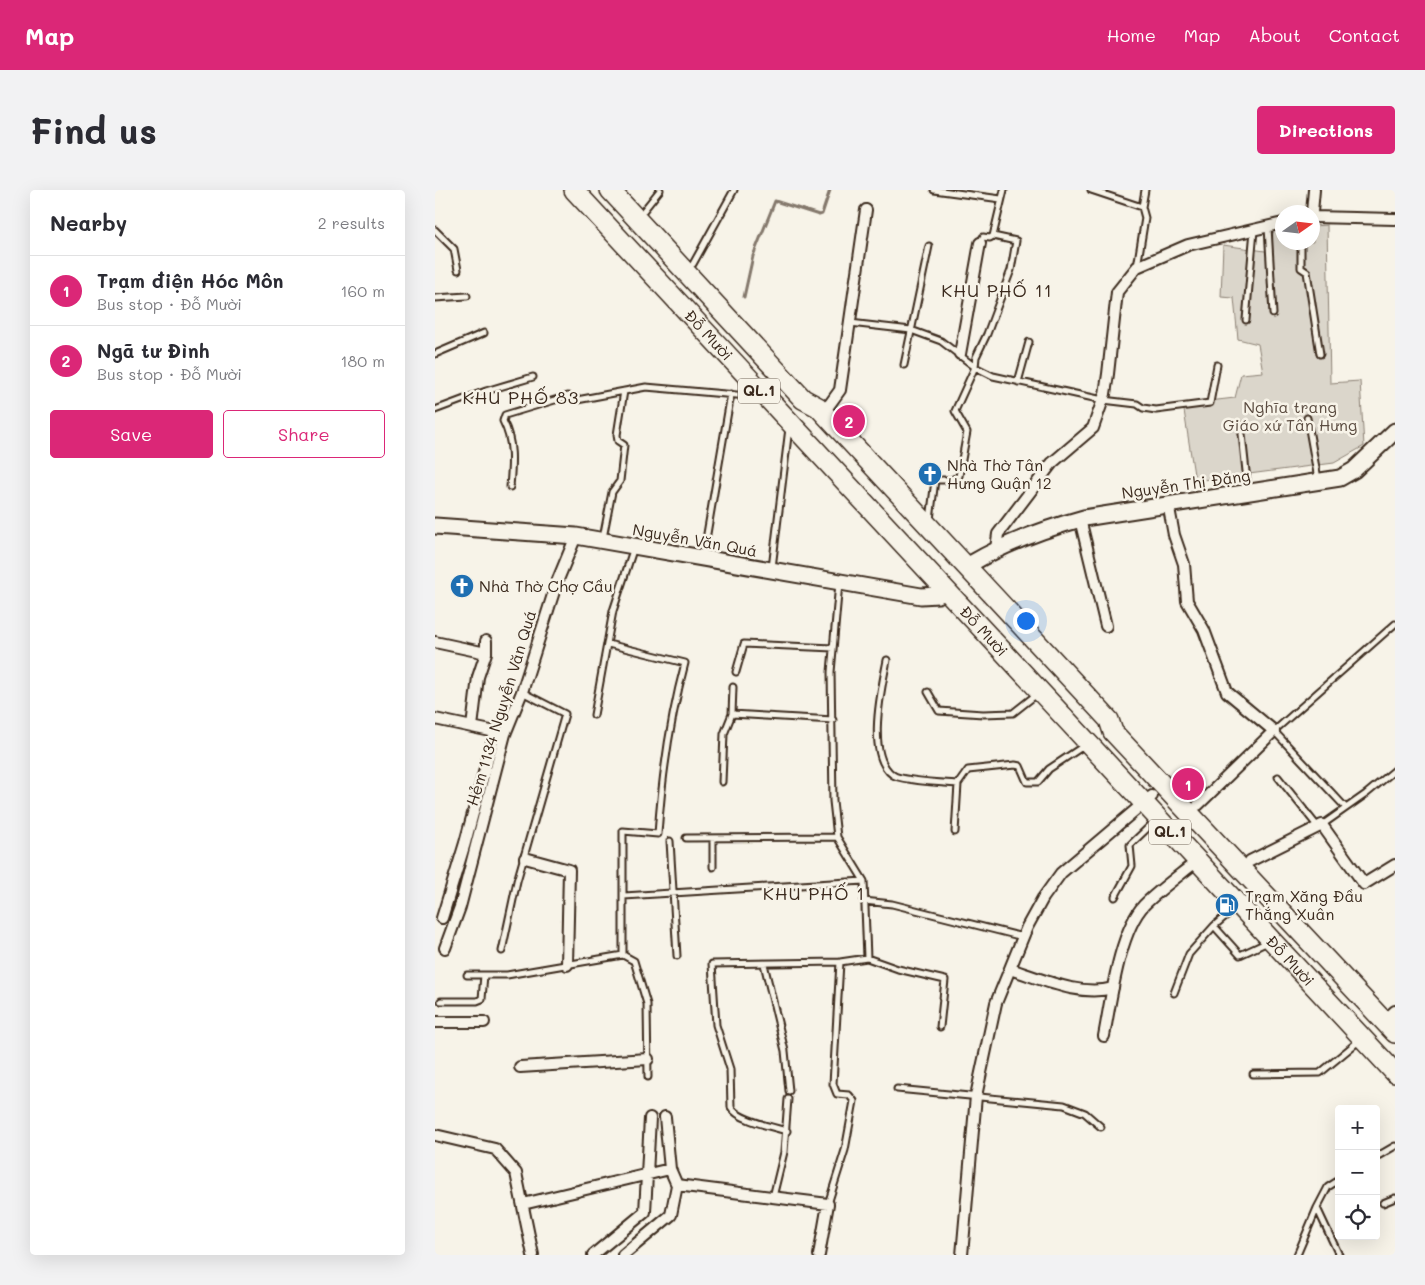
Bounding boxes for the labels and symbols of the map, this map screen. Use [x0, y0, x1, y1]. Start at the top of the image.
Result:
north arrow [1275, 205, 1320, 250]
district label: KHU PHỐ 11 [941, 278, 1053, 302]
street label: Đỗ Mười [680, 305, 738, 365]
road number: QL.1 [738, 378, 780, 404]
district label: KHU PHỐ 83 [463, 385, 579, 409]
park label: Nghĩa trang Giáo xứ Tân Hưng [1223, 396, 1357, 435]
pin: 2 [833, 402, 865, 440]
place label: Nhà Thờ Tân Hưng Quận 12 [947, 454, 1052, 493]
church icon: Nhà Thờ Tân Hưng Quận 12 [917, 461, 943, 487]
street label: Nguyễn Thị Đặng [1120, 464, 1252, 503]
street label: Nguyễn Văn Quá [631, 518, 759, 561]
church icon: Nhà Thờ Chợ Cầu [449, 573, 475, 599]
place label: Nhà Thờ Chợ Cầu [479, 575, 613, 596]
street label: Đỗ Mười [955, 601, 1013, 660]
street label: Hẻm 1134 Nguyễn Văn Quá [461, 607, 540, 808]
your location [1013, 608, 1039, 634]
pin: 1 [1172, 765, 1204, 803]
road number: QL.1 [1149, 820, 1191, 844]
district label: KHU PHỐ 1 [763, 881, 865, 905]
place label: Trạm Xăng Đầu Thắng Xuân [1245, 885, 1363, 924]
fuel station icon: Trạm Xăng Đầu Thắng Xuân [1214, 892, 1240, 918]
street label: Đỗ Mười [1262, 930, 1320, 990]

